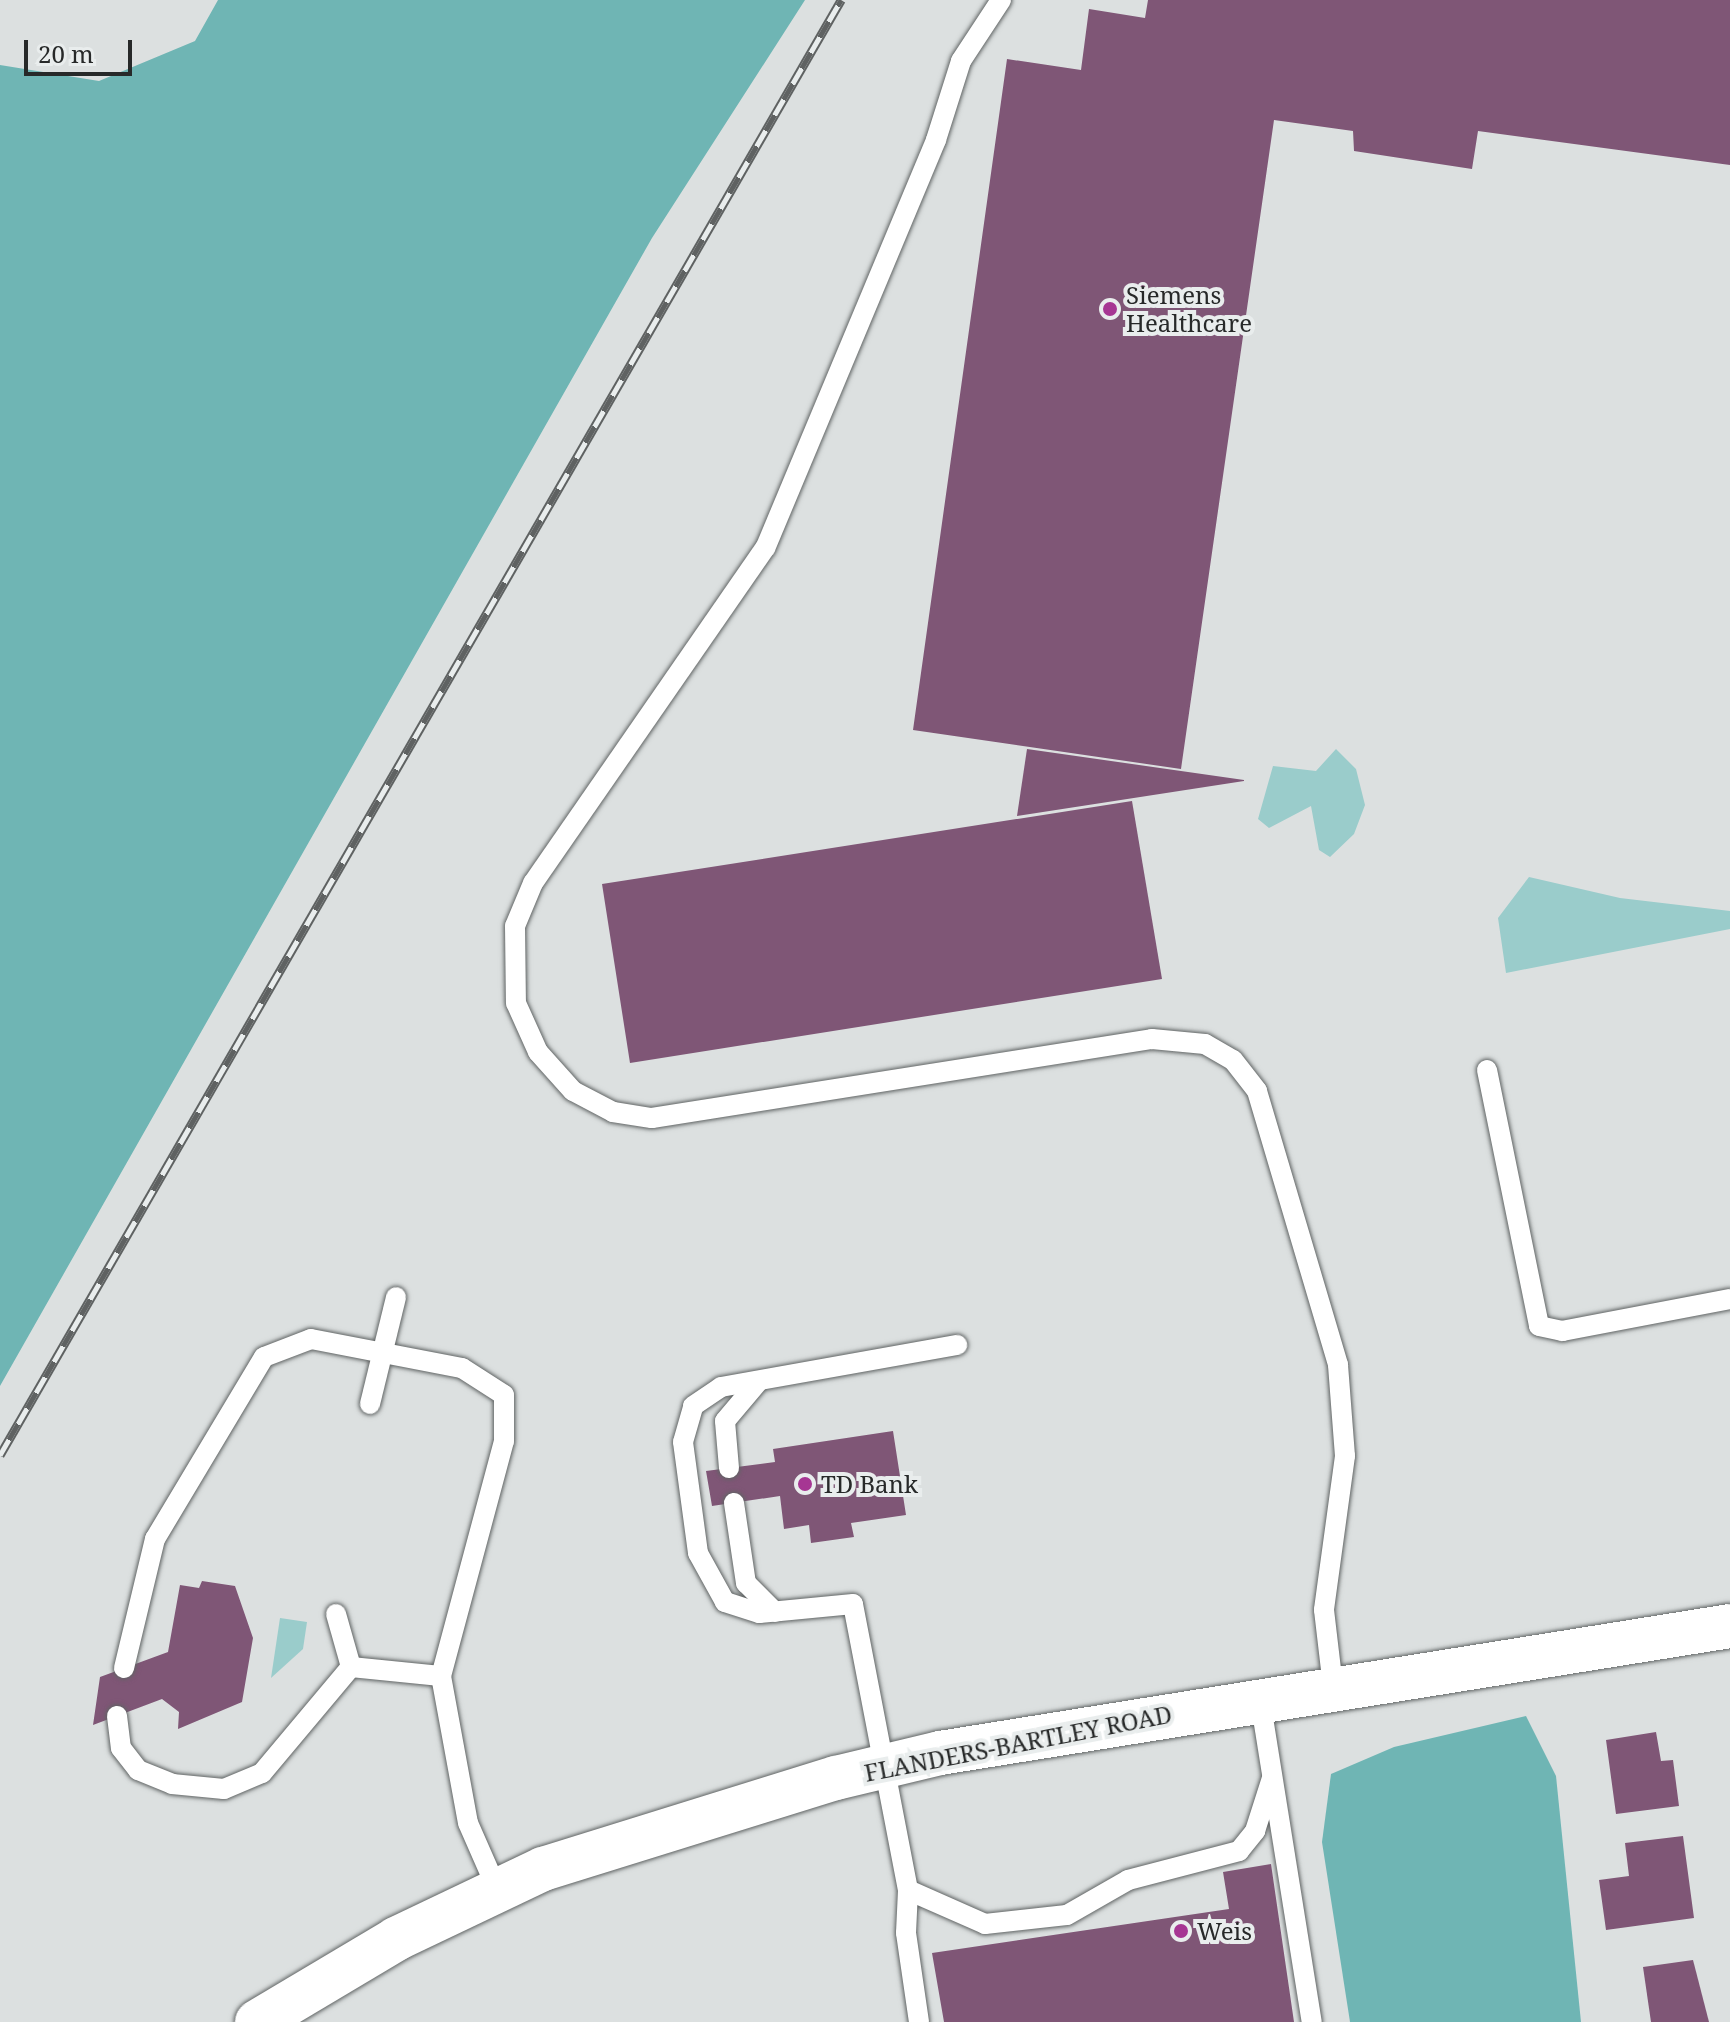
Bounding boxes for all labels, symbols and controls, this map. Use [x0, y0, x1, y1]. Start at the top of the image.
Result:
scale bar [28, 24, 136, 74]
text: 20 m [38, 37, 94, 70]
place label: Siemens Healthcare [1126, 281, 1252, 337]
marker: Siemens Healthcare [1101, 300, 1119, 318]
place label: TD Bank [821, 1470, 918, 1498]
marker: TD Bank [796, 1475, 814, 1493]
street label: FLANDERS-BARTLEY ROAD [862, 1699, 1174, 1787]
place label: Weis [1197, 1917, 1252, 1945]
marker: Weis [1172, 1922, 1190, 1940]

